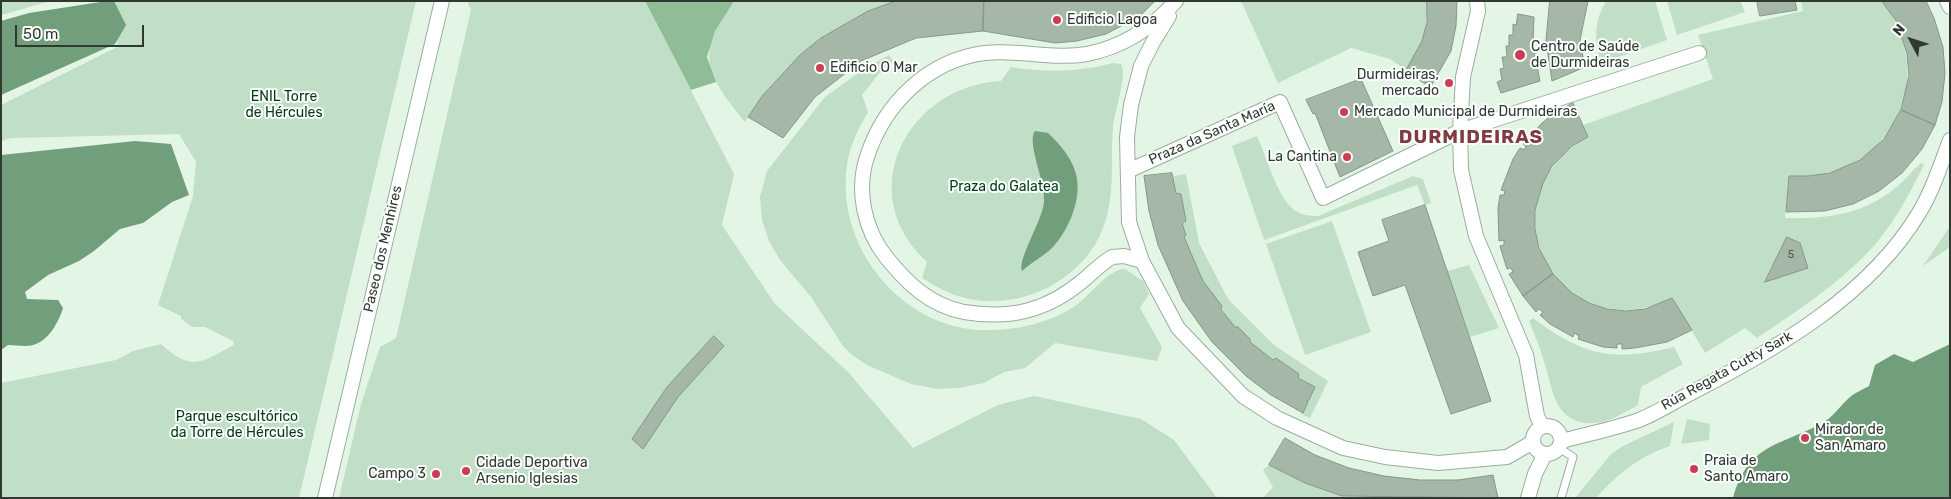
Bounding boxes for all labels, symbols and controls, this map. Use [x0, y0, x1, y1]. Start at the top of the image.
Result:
place label: Edificio Lagoa [1067, 12, 1157, 28]
marker: Edificio Lagoa [1051, 14, 1063, 26]
scale bar [18, 15, 146, 47]
north arrow [1886, 15, 1936, 65]
text: N [1889, 21, 1909, 39]
text: 50 m [23, 25, 58, 43]
place label: Centro de Saúde de Durmideiras [1531, 39, 1639, 72]
marker: Centro de Saúde de Durmideiras [1513, 48, 1527, 62]
place label: Edificio O Mar [830, 60, 917, 76]
marker: Edificio O Mar [814, 62, 826, 74]
place label: Durmideiras, mercado [1357, 67, 1439, 100]
marker: Durmideiras, mercado [1443, 77, 1455, 89]
park label: ENIL Torre de Hércules [245, 89, 323, 121]
street label: Praza da Santa María [1146, 98, 1278, 168]
place label: Mercado Municipal de Durmideiras [1354, 104, 1577, 120]
marker: Mercado Municipal de Durmideiras [1338, 106, 1350, 118]
district label: DURMIDEIRAS [1397, 127, 1545, 149]
place label: La Cantina [1267, 149, 1337, 165]
marker: La Cantina [1341, 151, 1353, 163]
park label: Praza do Galatea [949, 179, 1059, 195]
street label: Paseo dos Menhires [360, 184, 406, 314]
house number: 5 [1788, 248, 1794, 262]
street label: Rúa Regata Cutty Sark [1659, 328, 1795, 414]
park label: Parque escultórico da Torre de Hércules [170, 409, 304, 442]
place label: Mirador de San Amaro [1815, 422, 1886, 454]
marker: Mirador de San Amaro [1799, 432, 1811, 444]
place label: Praia de Santo Amaro [1704, 453, 1789, 486]
place label: Cidade Deportiva Arsenio Iglesias [476, 455, 588, 488]
marker: Praia de Santo Amaro [1688, 463, 1700, 475]
marker: Cidade Deportiva Arsenio Iglesias [460, 465, 472, 477]
place label: Campo 3 [368, 466, 426, 482]
marker: Campo 3 [430, 468, 442, 480]

